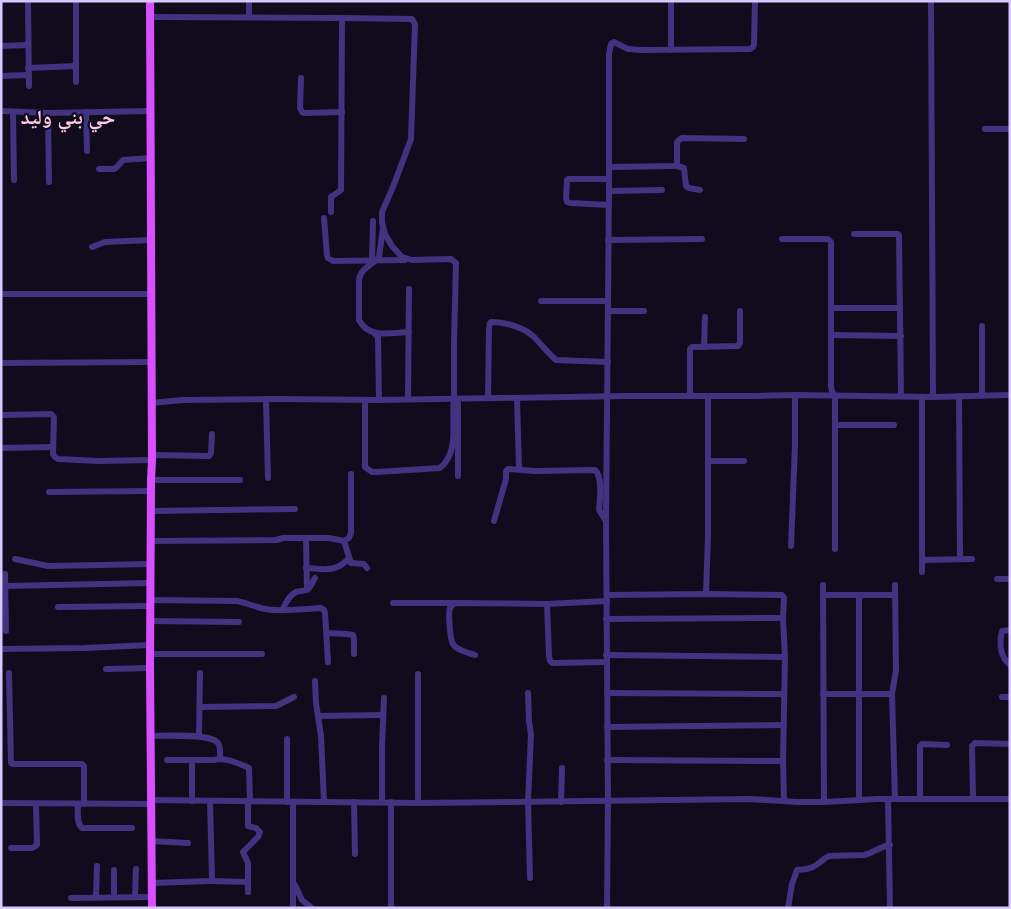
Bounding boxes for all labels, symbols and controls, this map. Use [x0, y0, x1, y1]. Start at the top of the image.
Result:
district label: حي بني وليد [21, 105, 115, 133]

